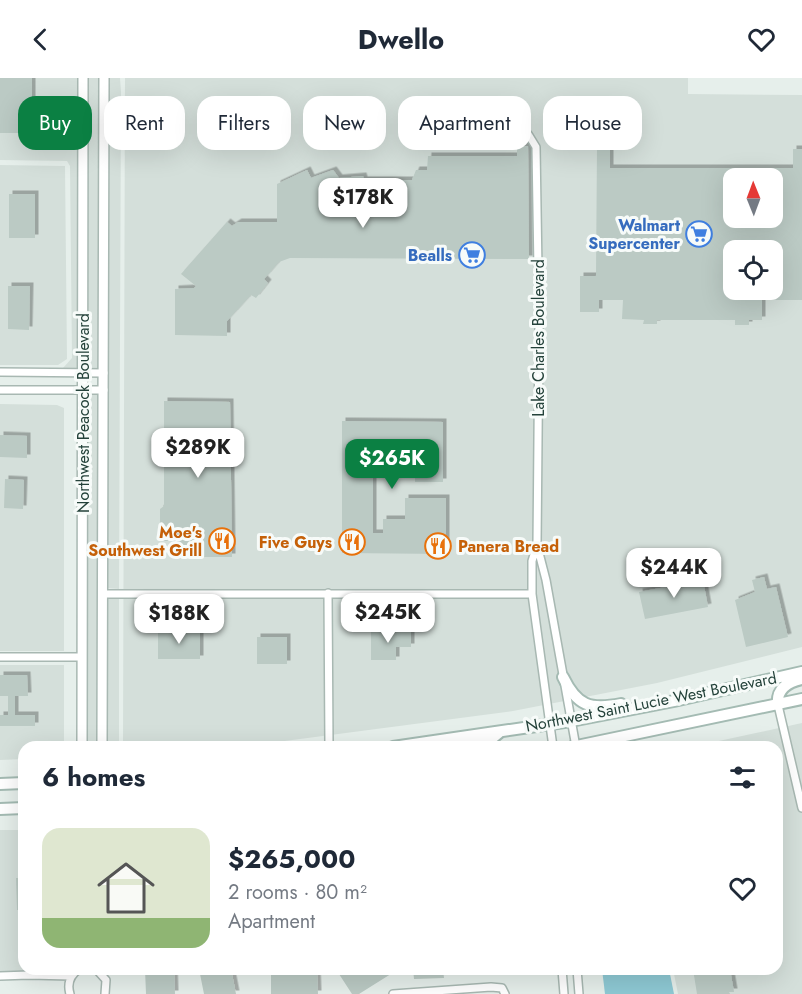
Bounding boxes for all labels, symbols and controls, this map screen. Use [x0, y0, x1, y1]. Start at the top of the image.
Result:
text: Dwello [358, 20, 444, 59]
icon: back [24, 23, 57, 56]
icon: heart [745, 23, 778, 56]
chip: Buy [18, 96, 92, 150]
chip: Rent [104, 96, 185, 150]
chip: Filters [197, 96, 291, 150]
chip: New [303, 96, 386, 150]
chip: Apartment [398, 96, 531, 150]
chip: House [543, 96, 642, 150]
north arrow [723, 168, 783, 228]
map controls [723, 168, 783, 300]
pin: $178K [321, 178, 405, 229]
text: $178K [332, 183, 394, 212]
place label: Walmart Supercenter [588, 214, 681, 255]
supermarket icon: Walmart Supercenter [684, 219, 714, 249]
supermarket icon: Bealls [457, 240, 487, 270]
button: locate [723, 240, 783, 300]
place label: Bealls [408, 244, 452, 267]
street label: Lake Charles Boulevard [527, 259, 550, 417]
street label: Northwest Peacock Boulevard [72, 313, 95, 513]
pin: $289K [156, 428, 240, 479]
text: $289K [165, 433, 231, 462]
pin: $265K [350, 439, 434, 490]
text: $265K [359, 444, 425, 473]
place label: Moe's Southwest Grill [88, 521, 202, 562]
restaurant icon: Moe's Southwest Grill [207, 526, 237, 556]
restaurant icon: Five Guys [337, 527, 367, 557]
place label: Five Guys [259, 531, 332, 554]
restaurant icon: Panera Bread [423, 531, 453, 561]
place label: Panera Bread [458, 535, 559, 558]
pin: $244K [632, 548, 716, 599]
text: $244K [640, 553, 708, 582]
pin: $245K [346, 593, 430, 644]
pin: $188K [137, 594, 221, 645]
text: $245K [355, 598, 421, 627]
text: $188K [148, 599, 210, 628]
street label: Northwest Saint Lucie West Boulevard [523, 666, 779, 738]
text: 6 homes [42, 758, 145, 796]
icon: filters [726, 761, 759, 794]
text: $265,000 [228, 840, 355, 878]
icon: home [90, 852, 162, 924]
icon: heart [726, 872, 759, 905]
text: 2 rooms · 80 m² [228, 878, 367, 907]
text: Apartment [228, 907, 315, 936]

